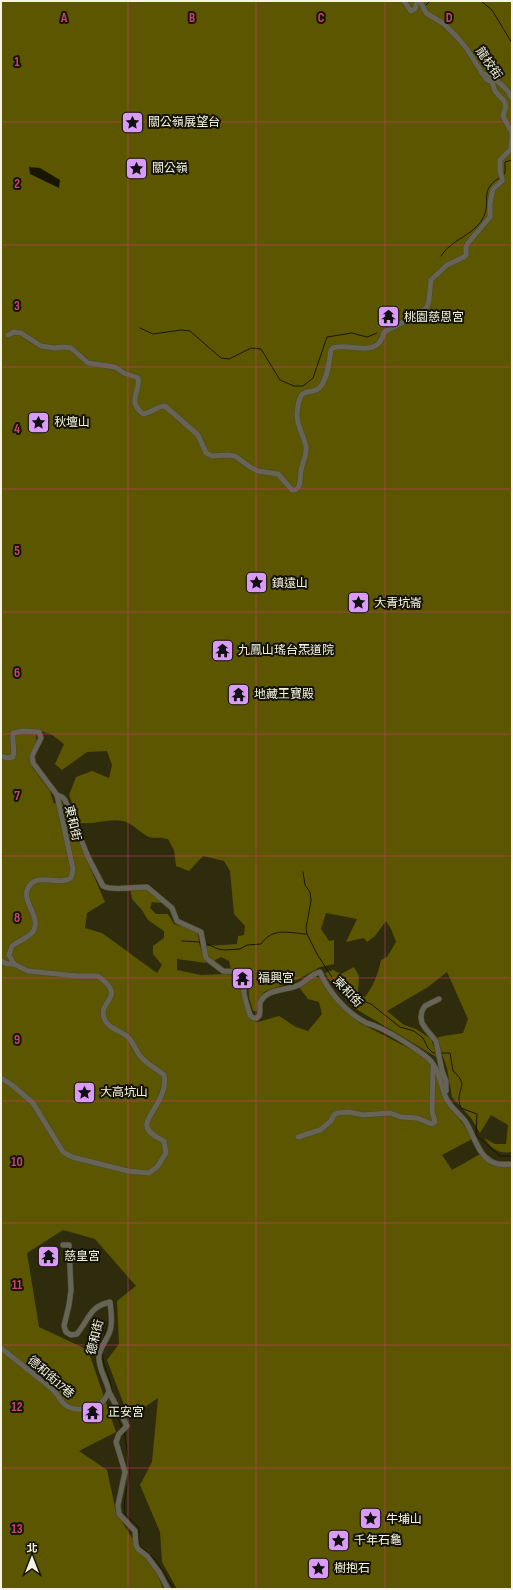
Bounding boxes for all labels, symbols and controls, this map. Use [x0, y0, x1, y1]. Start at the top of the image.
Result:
text: A [60, 10, 68, 26]
text: B [189, 10, 195, 26]
text: C [318, 10, 325, 26]
text: D [446, 10, 453, 26]
street label: 龍校街 [472, 44, 505, 82]
text: 1 [14, 54, 20, 70]
place icon: 關公嶺展望台 [119, 109, 145, 135]
place label: 關公嶺展望台 [148, 115, 220, 130]
place icon: 關公嶺 [124, 155, 150, 181]
place label: 關公嶺 [152, 161, 188, 176]
text: 2 [14, 176, 20, 192]
text: 3 [14, 298, 20, 314]
temple icon: 桃園慈恩宮 [375, 304, 401, 330]
place label: 桃園慈恩宮 [404, 310, 464, 325]
place icon: 秋壇山 [25, 409, 51, 435]
place label: 秋壇山 [54, 415, 90, 430]
text: 4 [14, 421, 20, 437]
text: 5 [14, 543, 20, 559]
place icon: 鎮遠山 [244, 570, 270, 596]
place label: 鎮遠山 [272, 576, 308, 591]
place icon: 大青坑崙 [345, 590, 371, 616]
place label: 大青坑崙 [374, 596, 422, 611]
temple icon: 九鳳山瑤台炁道院 [209, 637, 235, 663]
place label: 九鳳山瑤台炁道院 [238, 643, 334, 658]
text: 6 [14, 665, 20, 681]
temple icon: 地藏王寶殿 [226, 681, 252, 707]
place label: 地藏王寶殿 [254, 687, 314, 702]
text: 7 [14, 788, 20, 804]
street label: 東和街 [61, 804, 84, 842]
text: 8 [14, 910, 20, 926]
temple icon: 福興宮 [230, 965, 256, 991]
place label: 福興宮 [258, 971, 294, 986]
street label: 東和街 [330, 974, 365, 1011]
text: 9 [14, 1032, 20, 1048]
place icon: 大高坑山 [71, 1079, 97, 1105]
place label: 大高坑山 [100, 1085, 148, 1100]
text: 10 [11, 1154, 23, 1170]
temple icon: 慈皇宮 [36, 1243, 62, 1269]
place label: 慈皇宮 [64, 1249, 100, 1264]
text: 11 [12, 1277, 22, 1293]
street label: 德和街 [84, 1318, 107, 1356]
street label: 德和街17巷 [24, 1353, 77, 1402]
text: 12 [12, 1399, 23, 1415]
temple icon: 正安宮 [80, 1399, 106, 1425]
place label: 正安宮 [108, 1405, 144, 1420]
place icon: 牛埔山 [357, 1506, 383, 1532]
place label: 牛埔山 [386, 1512, 422, 1527]
text: 13 [12, 1521, 23, 1537]
place icon: 千年石龜 [326, 1527, 352, 1553]
place label: 千年石龜 [354, 1533, 402, 1548]
north arrow [12, 1538, 52, 1578]
text: 北 [27, 1542, 38, 1555]
place icon: 樹抱石 [305, 1555, 331, 1581]
place label: 樹抱石 [334, 1561, 370, 1576]

